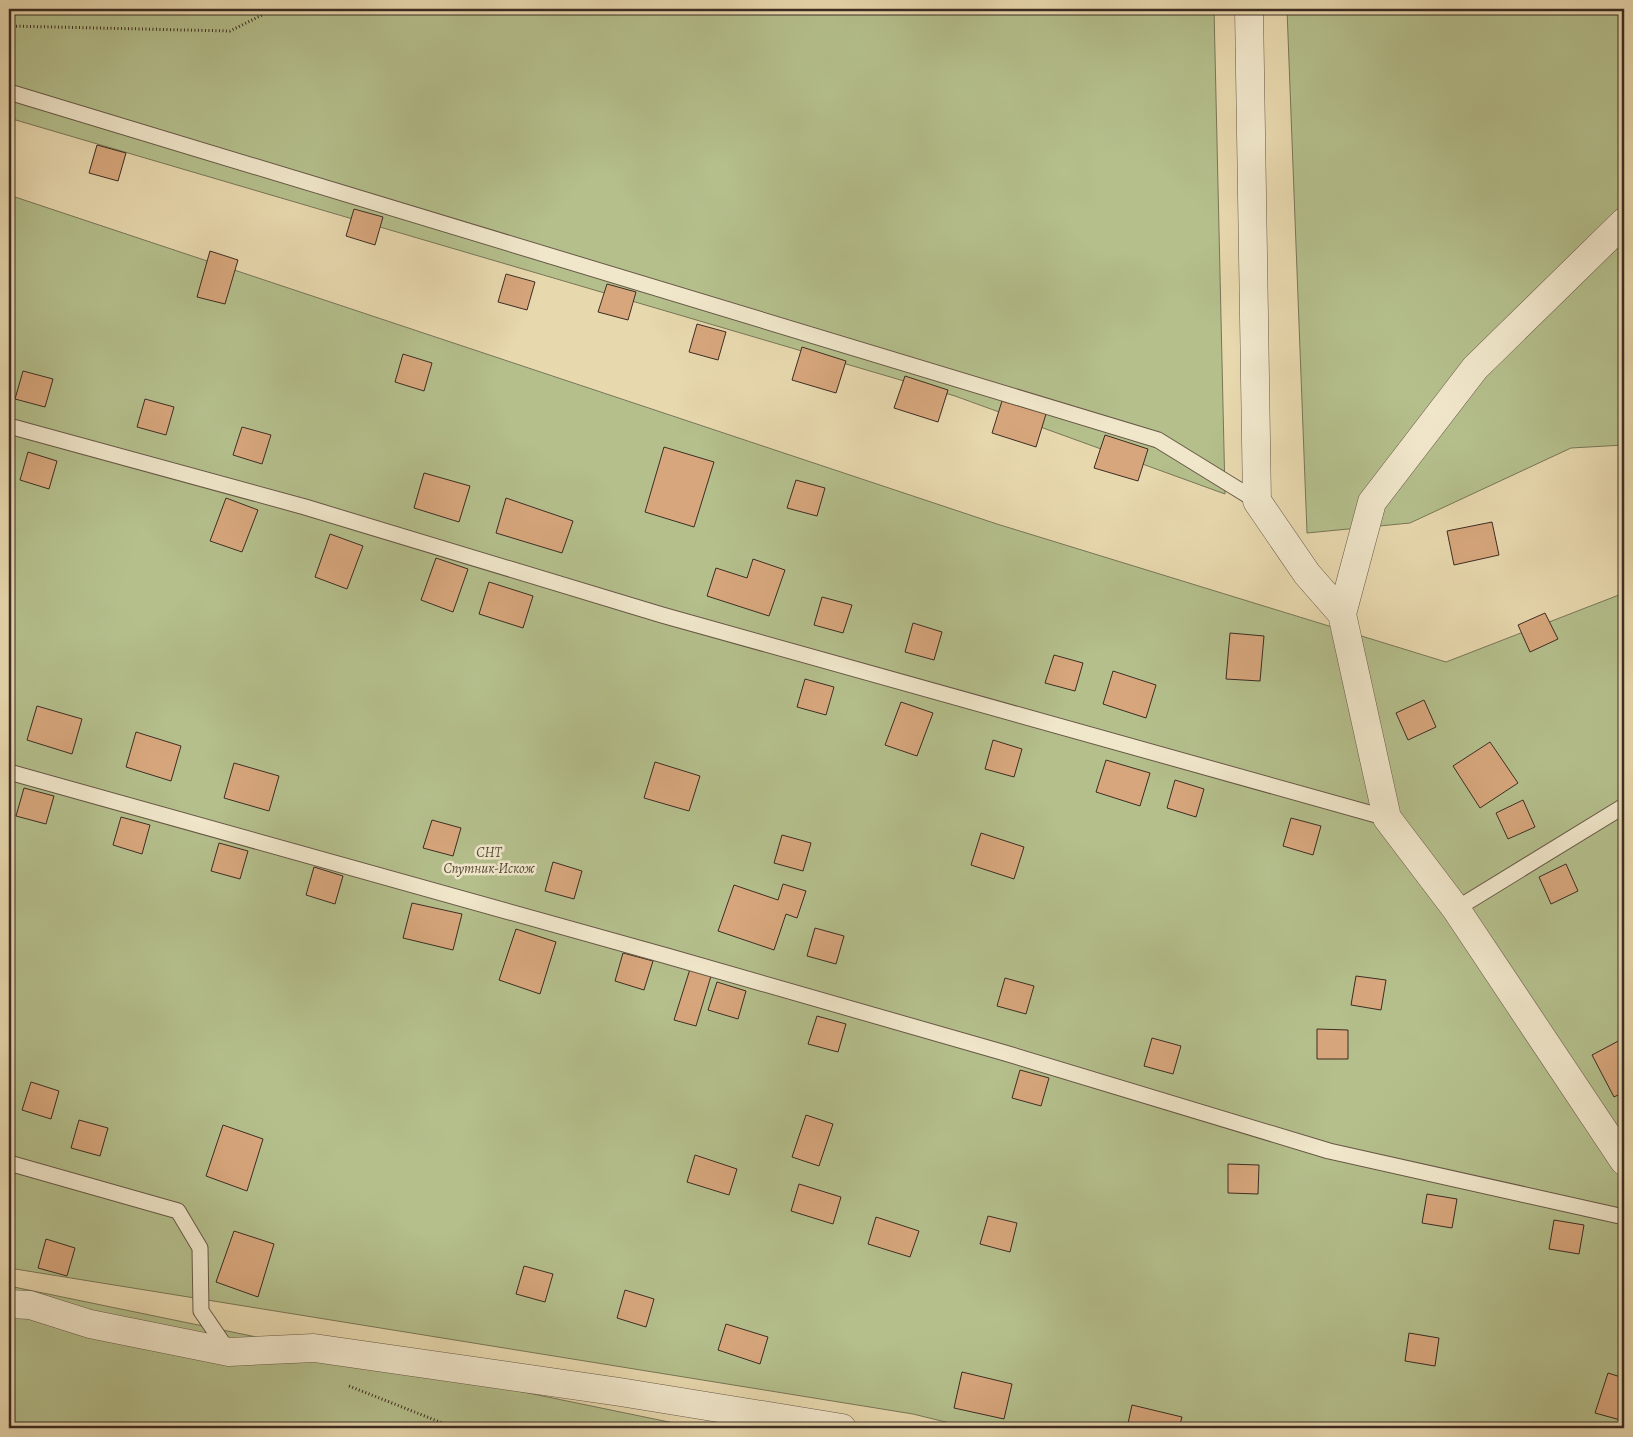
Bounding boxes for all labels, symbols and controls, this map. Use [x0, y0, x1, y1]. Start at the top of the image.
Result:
park label: СНТ Спутник-Искож [443, 843, 535, 878]

